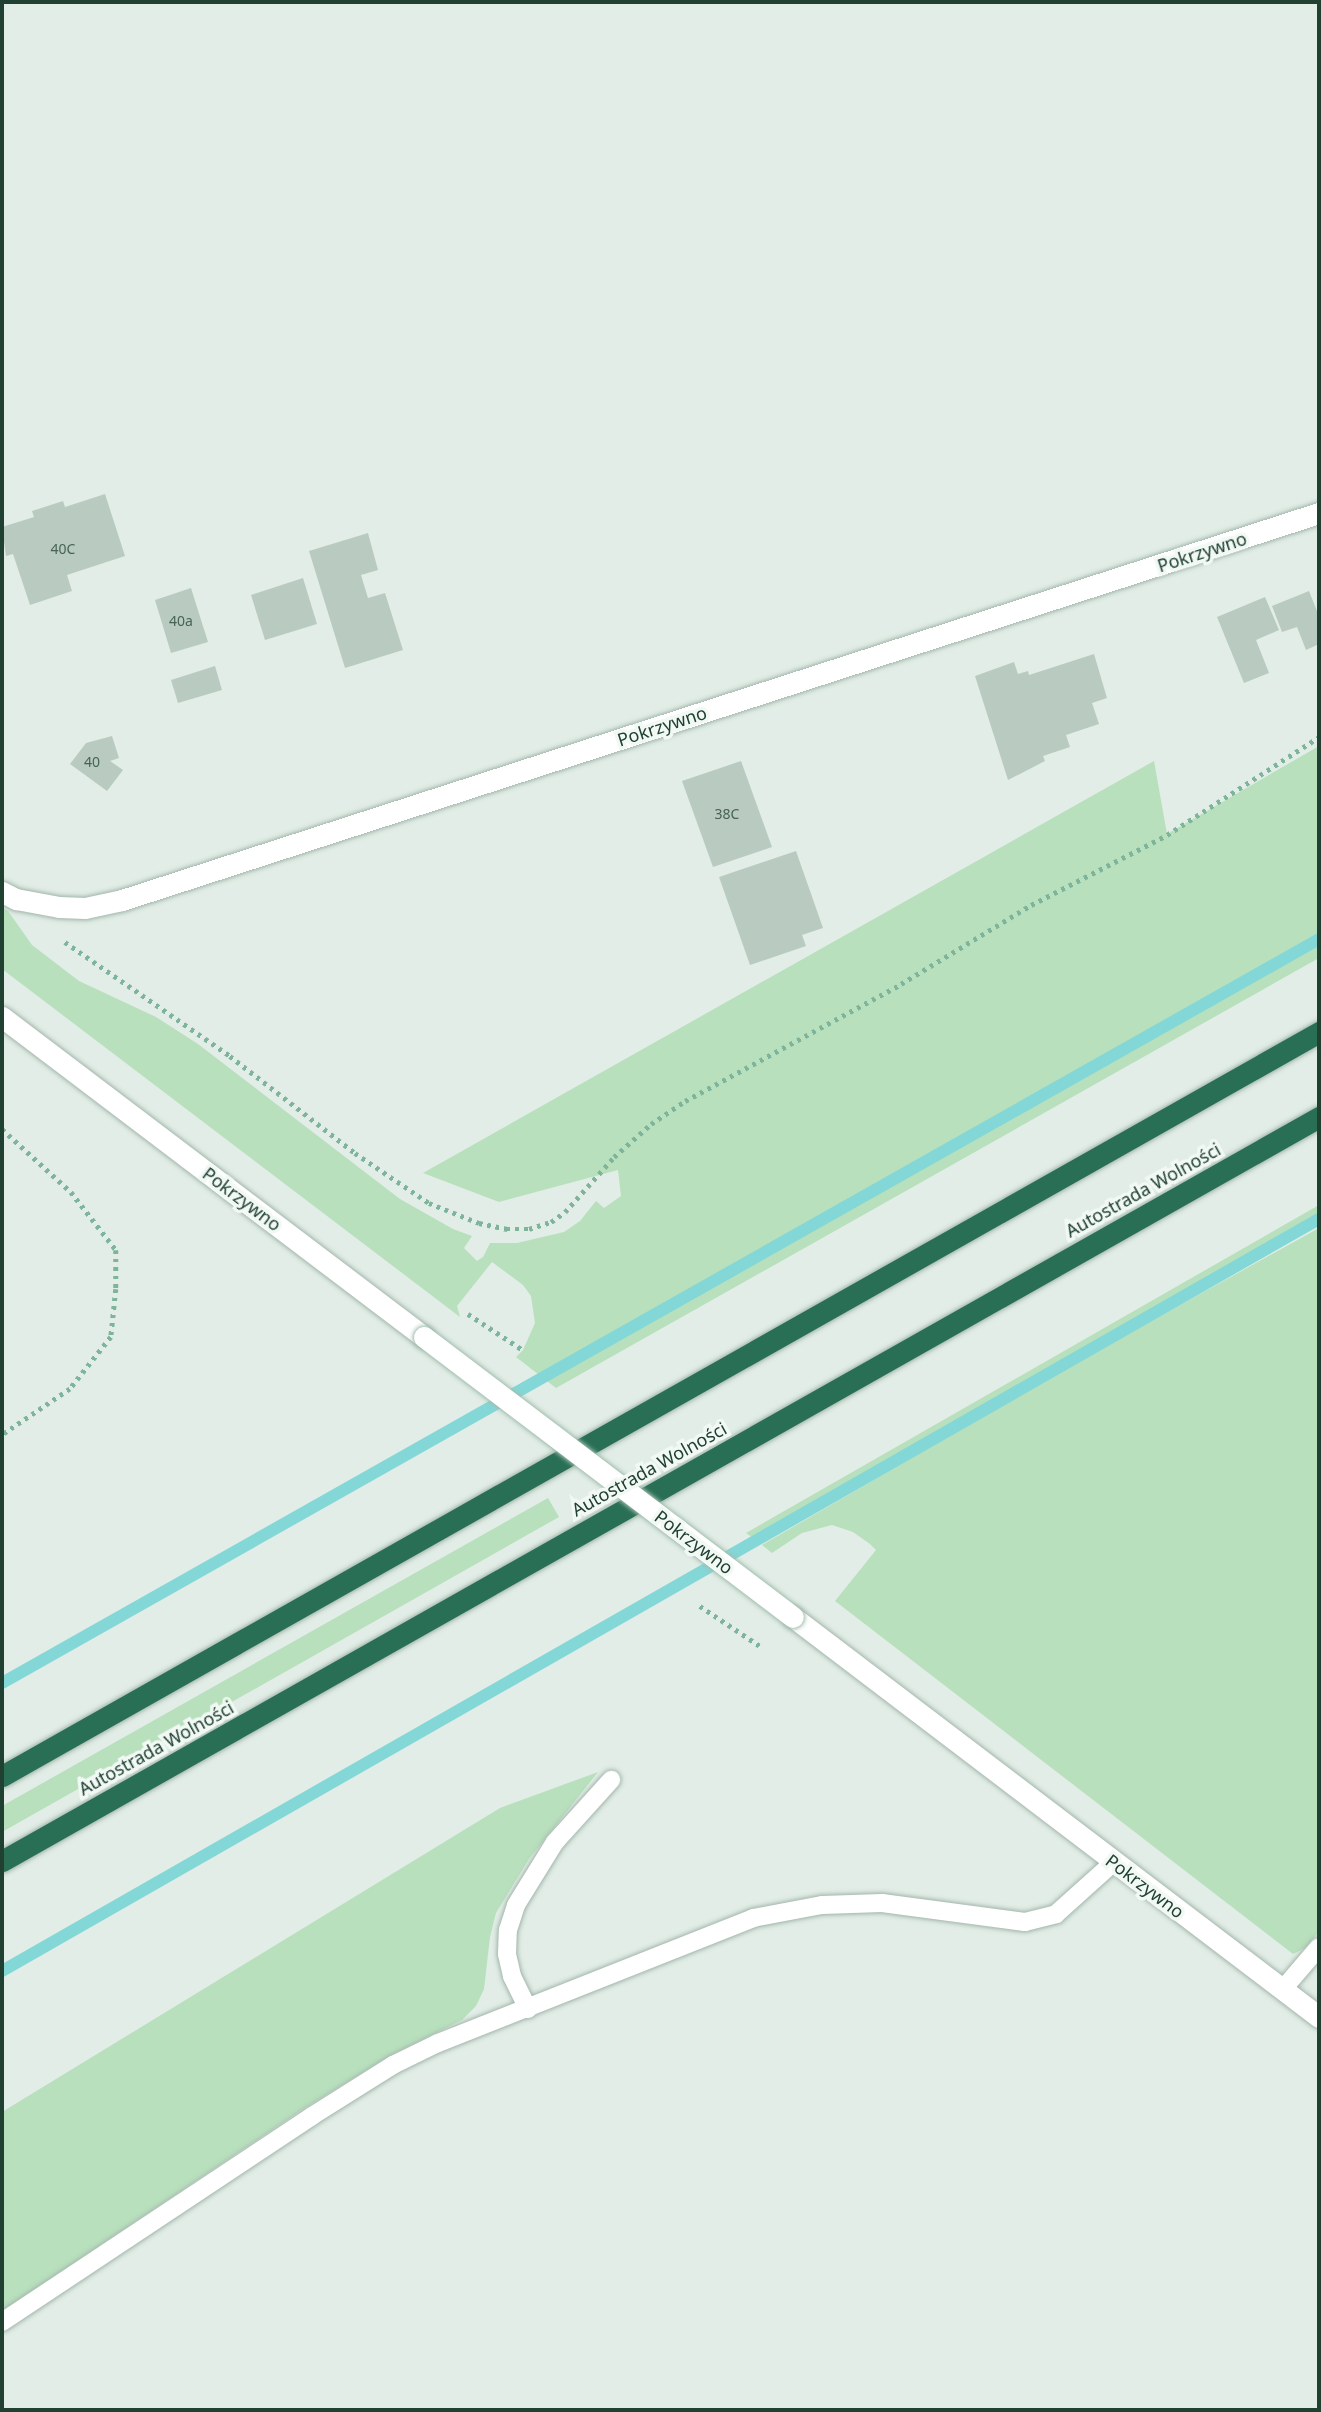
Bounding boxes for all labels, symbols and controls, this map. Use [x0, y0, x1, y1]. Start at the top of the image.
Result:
street label: Pokrzywno [1155, 527, 1249, 577]
house number: 40C [51, 541, 75, 557]
house number: 40a [169, 613, 193, 629]
street label: Pokrzywno [615, 701, 709, 751]
house number: 40 [84, 754, 100, 770]
house number: 38C [715, 806, 739, 822]
street label: Autostrada Wolności [1062, 1138, 1224, 1242]
street label: Pokrzywno [199, 1163, 285, 1235]
street label: Autostrada Wolności [568, 1417, 730, 1521]
street label: Pokrzywno [651, 1506, 737, 1578]
street label: Autostrada Wolności [75, 1696, 237, 1800]
street label: Pokrzywno [1102, 1850, 1188, 1922]

